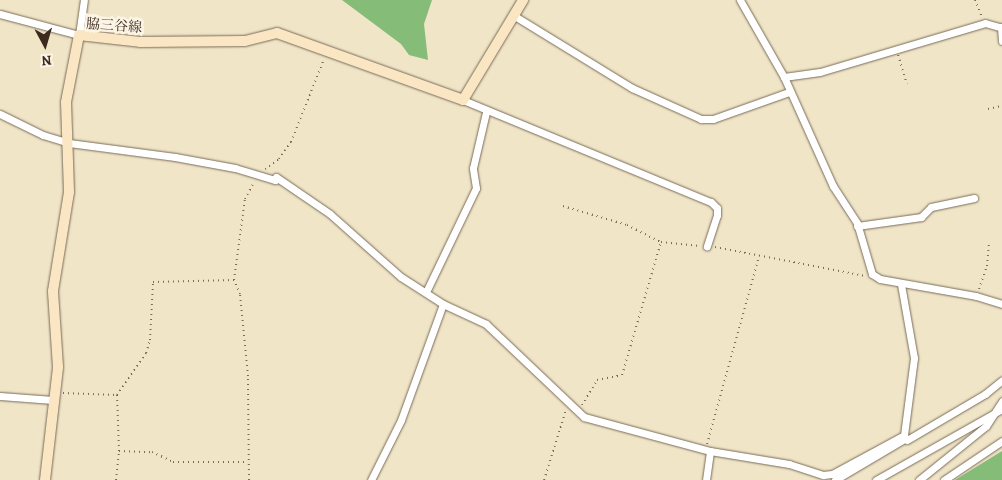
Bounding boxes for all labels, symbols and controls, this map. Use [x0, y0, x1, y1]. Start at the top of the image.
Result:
street label: 脇三谷線 [85, 16, 143, 36]
north arrow [20, 20, 70, 70]
text: N [41, 50, 53, 70]

